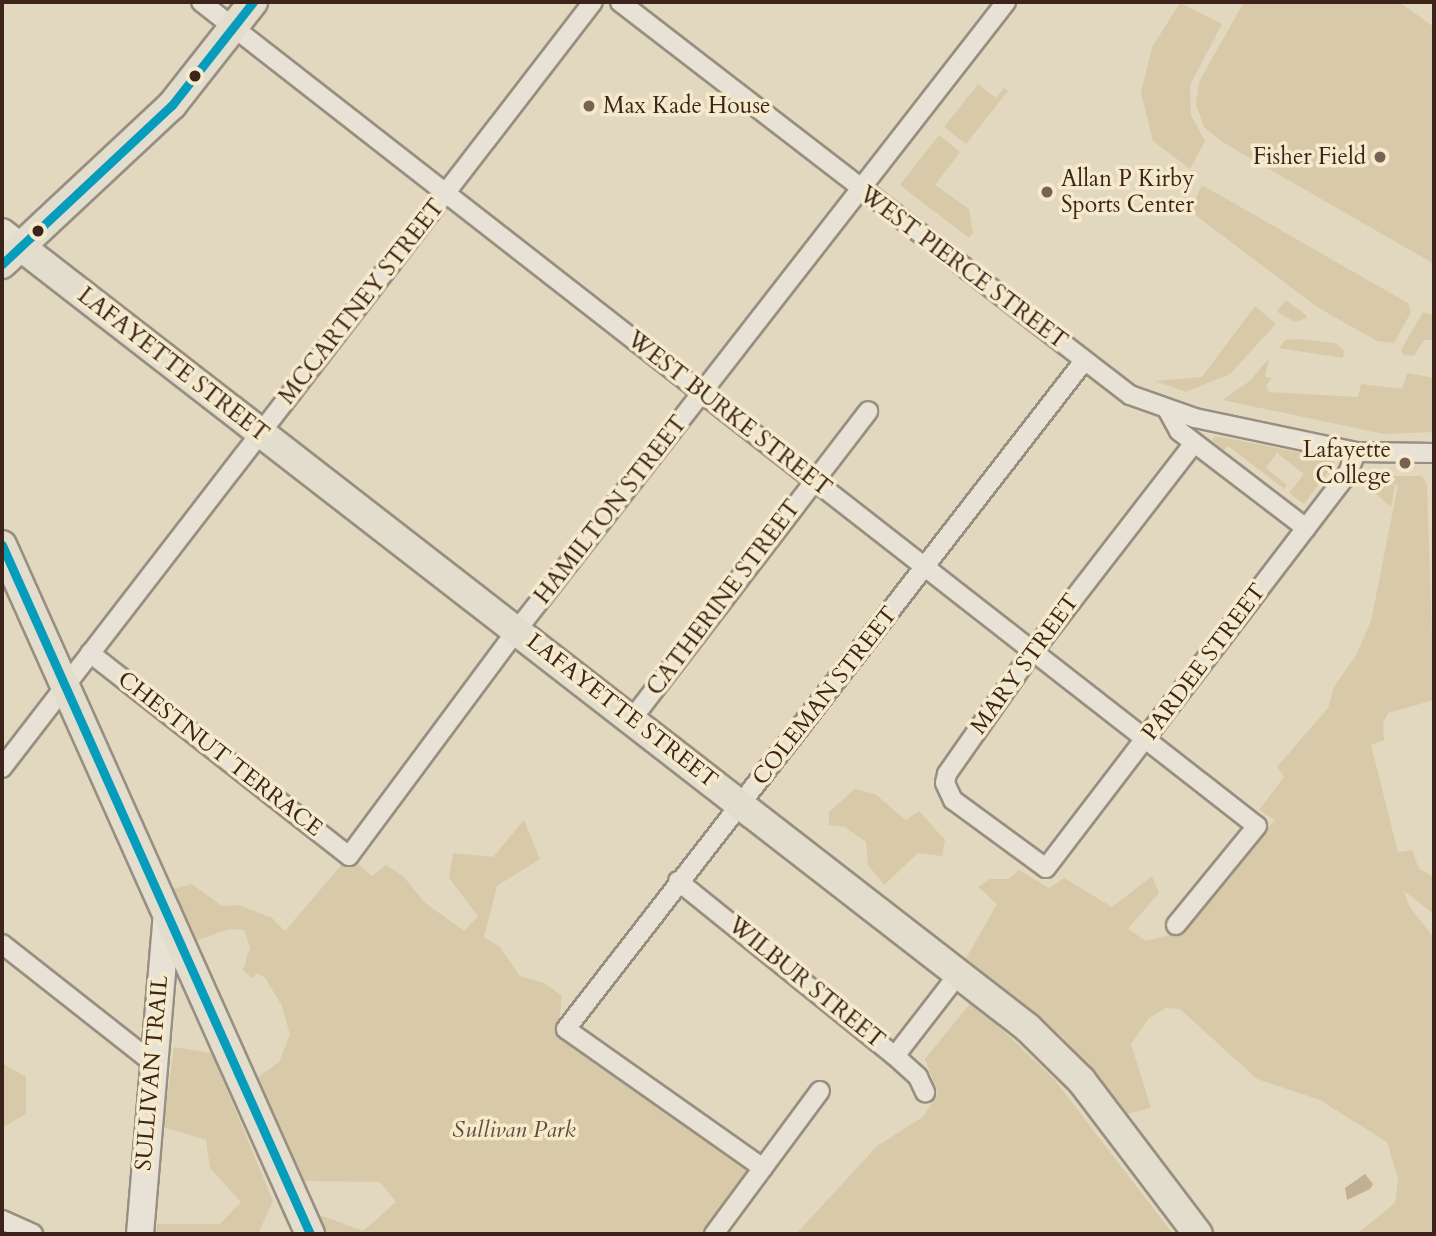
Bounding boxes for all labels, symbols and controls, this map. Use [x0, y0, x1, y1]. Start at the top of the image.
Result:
unlabelled marker [188, 69, 202, 83]
place label: Max Kade House [603, 92, 771, 120]
marker: Max Kade House [581, 98, 597, 114]
place label: Fisher Field [1253, 143, 1366, 171]
marker: Fisher Field [1372, 149, 1388, 165]
place label: Allan P Kirby Sports Center [1061, 165, 1194, 219]
street label: WEST PIERCE STREET [854, 181, 1072, 355]
marker: Allan P Kirby Sports Center [1039, 184, 1055, 200]
street label: MCCARTNEY STREET [273, 194, 451, 410]
unlabelled marker [31, 224, 45, 238]
street label: LAFAYETTE STREET [72, 282, 274, 448]
street label: WEST BURKE STREET [621, 326, 837, 502]
street label: HAMILTON STREET [529, 410, 693, 610]
place label: Lafayette College [1303, 436, 1391, 490]
marker: Lafayette College [1397, 455, 1413, 471]
street label: CATHERINE STREET [641, 495, 807, 701]
street label: PARDEE STREET [1136, 578, 1272, 746]
street label: MARY STREET [965, 588, 1085, 740]
street label: COLEMAN STREET [747, 601, 903, 791]
street label: LAFAYETTE STREET [521, 628, 723, 794]
street label: CHESTNUT TERRACE [112, 666, 328, 842]
street label: WILBUR STREET [722, 911, 890, 1055]
street label: SULLIVAN TRAIL [130, 974, 174, 1172]
park label: Sullivan Park [452, 1116, 576, 1144]

